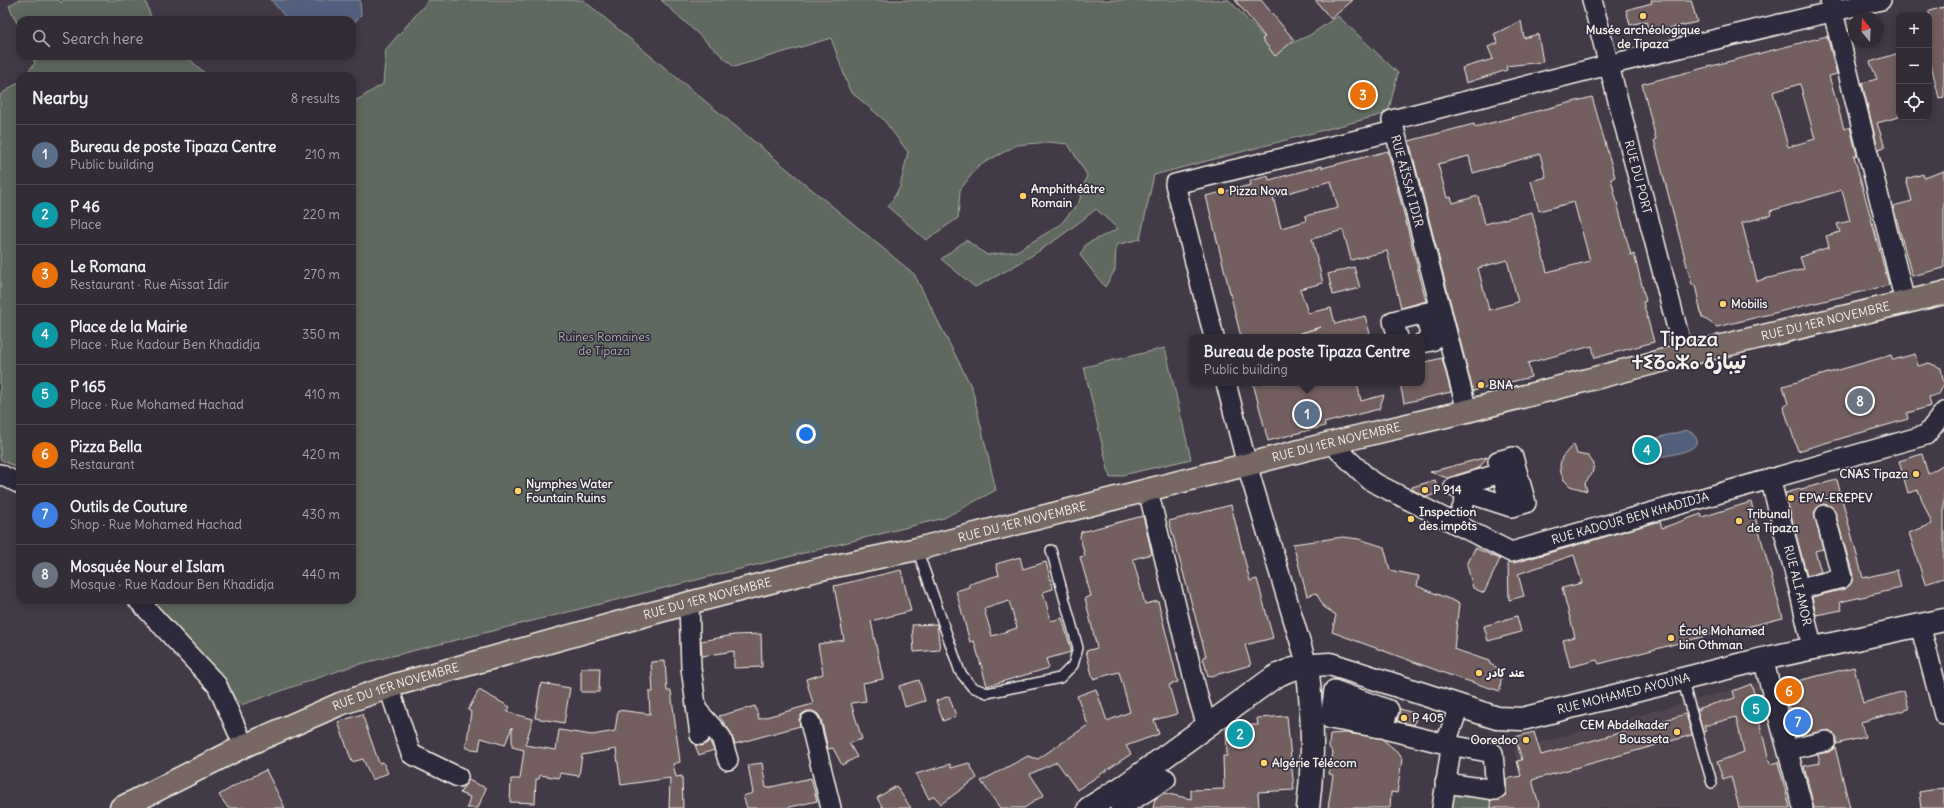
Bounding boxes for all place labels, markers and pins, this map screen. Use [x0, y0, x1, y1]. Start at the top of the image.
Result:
marker: Musée archéologique de Tipaza [1638, 11, 1648, 21]
place label: Musée archéologique de Tipaza [1586, 22, 1701, 52]
pin: 3 [1350, 80, 1376, 110]
place label: Amphithéâtre Romain [1031, 181, 1106, 210]
place label: Pizza Nova [1229, 183, 1288, 198]
marker: Pizza Nova [1216, 186, 1226, 196]
marker: Amphithéâtre Romain [1018, 191, 1028, 201]
place label: Mobilis [1731, 296, 1768, 311]
marker: Mobilis [1718, 299, 1728, 309]
place label: BNA [1489, 377, 1513, 392]
marker: BNA [1476, 380, 1486, 390]
pin: 8 [1847, 386, 1873, 416]
pin: 1 [1294, 399, 1320, 429]
pin: 4 [1634, 435, 1660, 465]
place label: CNAS Tipaza [1839, 466, 1908, 482]
marker: CNAS Tipaza [1911, 469, 1921, 479]
place label: Nymphes Water Fountain Ruins [526, 476, 613, 505]
place label: P 914 [1433, 482, 1462, 497]
marker: P 914 [1420, 485, 1430, 495]
marker: Nymphes Water Fountain Ruins [513, 486, 523, 496]
place label: EPW-EREPEV [1799, 490, 1873, 505]
marker: EPW-EREPEV [1786, 493, 1796, 503]
place label: Inspection des impôts [1419, 504, 1478, 534]
place label: Tribunal de Tipaza [1747, 506, 1799, 536]
marker: Inspection des impôts [1406, 514, 1416, 524]
marker: Tribunal de Tipaza [1734, 516, 1744, 526]
place label: École Mohamed bin Othman [1679, 623, 1765, 652]
marker: École Mohamed bin Othman [1666, 633, 1676, 643]
place label: عند كادر [1486, 665, 1525, 680]
marker: عند كادر [1474, 668, 1484, 678]
pin: 6 [1776, 676, 1802, 706]
pin: 5 [1743, 694, 1769, 724]
pin: 7 [1785, 707, 1811, 737]
place label: P 405 [1412, 710, 1444, 725]
marker: P 405 [1399, 713, 1409, 723]
place label: CEM Abdelkader Bousseta [1580, 717, 1669, 746]
pin: 2 [1227, 719, 1253, 749]
marker: CEM Abdelkader Bousseta [1672, 727, 1682, 737]
place label: Ooredoo [1470, 732, 1518, 747]
marker: Ooredoo [1521, 735, 1531, 745]
place label: Algérie Télécom [1272, 755, 1357, 771]
marker: Algérie Télécom [1259, 758, 1269, 768]

